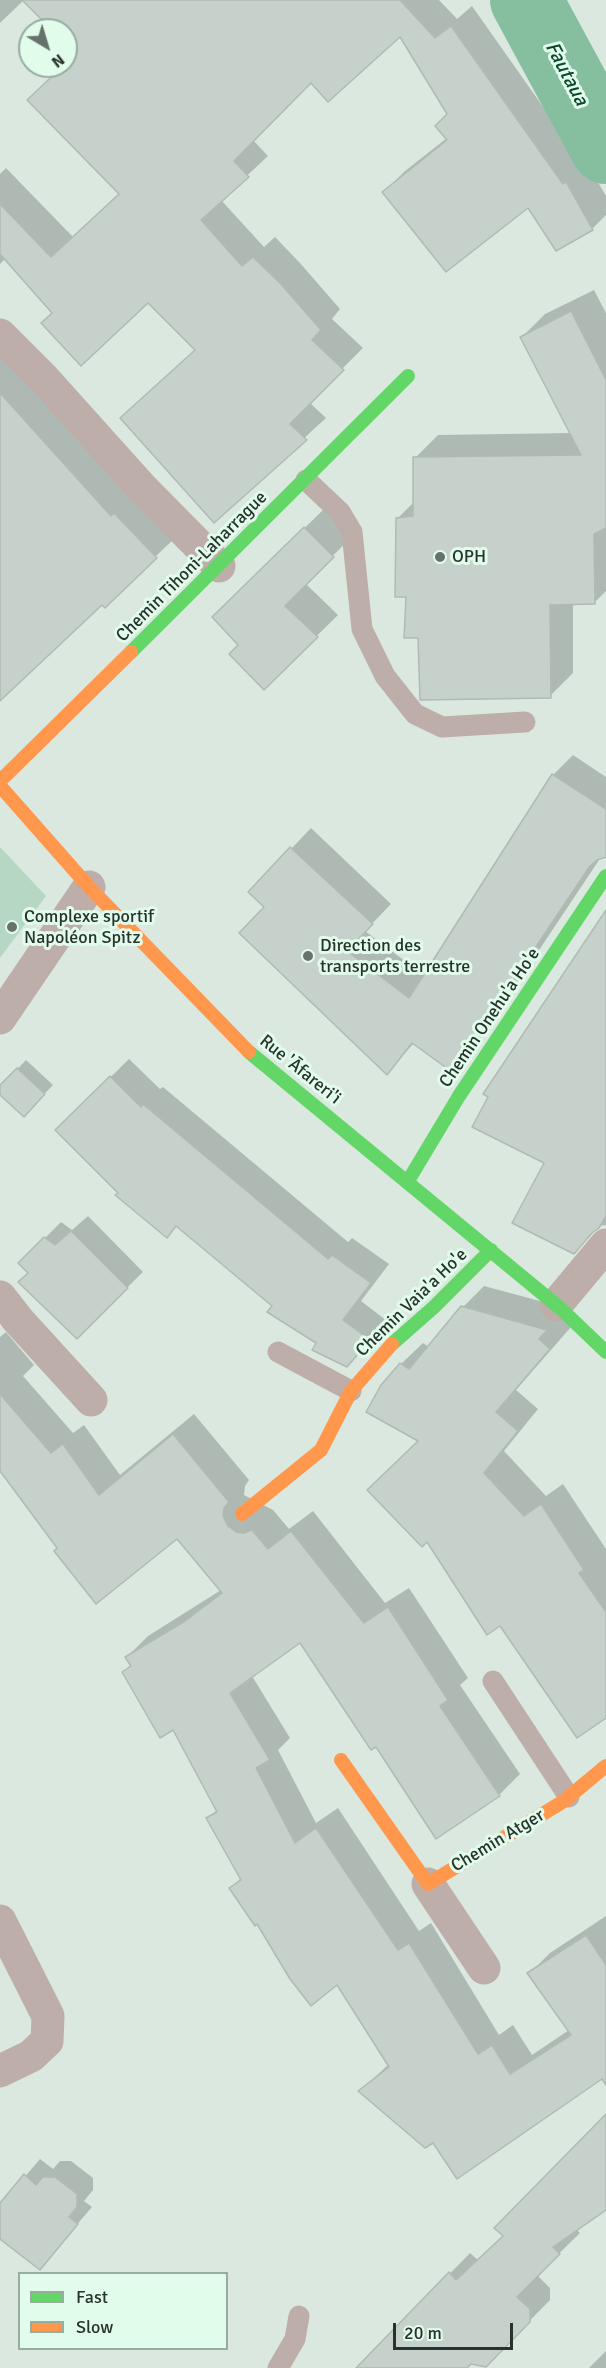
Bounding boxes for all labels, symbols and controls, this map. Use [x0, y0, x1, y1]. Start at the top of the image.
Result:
north arrow [18, 18, 78, 78]
water label: Fautaua [539, 38, 593, 110]
text: N [47, 49, 68, 72]
street label: Chemin Tihoni-Laharrague [112, 487, 272, 647]
place label: OPH [452, 546, 486, 568]
marker: OPH [433, 550, 447, 564]
place label: Complexe sportif Napoléon Spitz [24, 906, 154, 948]
marker: Complexe sportif Napoléon Spitz [5, 920, 19, 934]
place label: Direction des transports terrestre [320, 935, 470, 978]
street label: Chemin Onehu'a Ho'e [435, 944, 545, 1092]
marker: Direction des transports terrestre [301, 949, 315, 963]
street label: Rue 'Āfareri'i [255, 1031, 345, 1109]
street label: Chemin Vaia'a Ho'e [352, 1244, 472, 1362]
street label: Chemin Atger [448, 1805, 548, 1877]
legend [18, 2272, 228, 2350]
text: Fast [76, 2286, 108, 2308]
scale bar [396, 2311, 516, 2349]
text: Slow [76, 2316, 113, 2338]
text: 20 m [404, 2322, 442, 2344]

